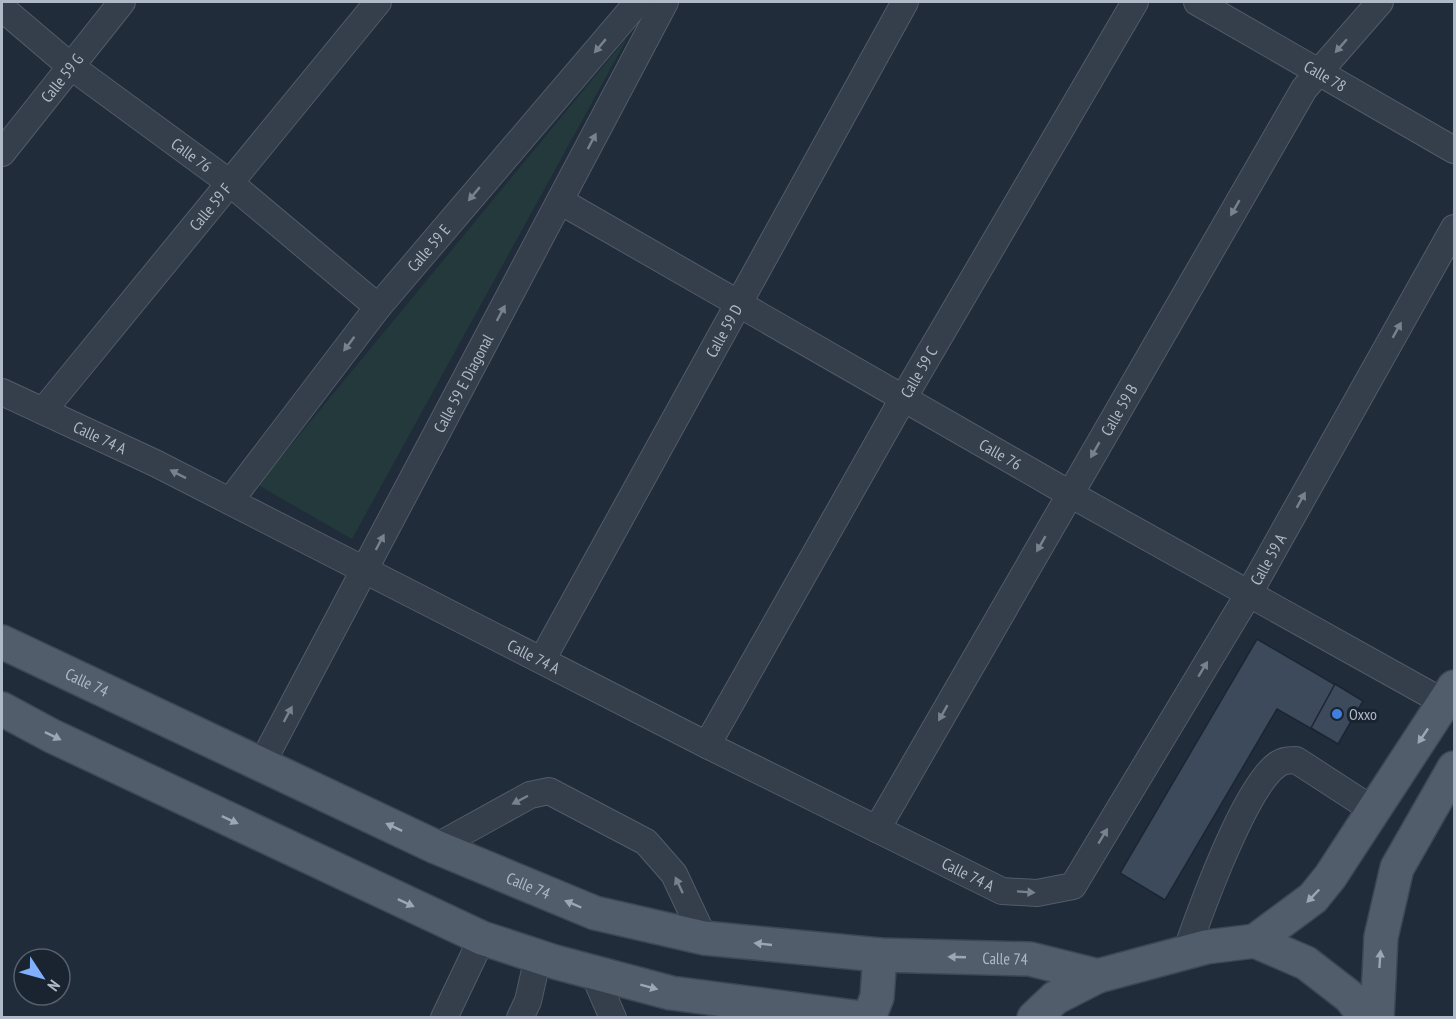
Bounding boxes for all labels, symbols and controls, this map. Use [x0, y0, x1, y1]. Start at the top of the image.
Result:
one-way arrow [594, 38, 607, 53]
one-way arrow [1335, 38, 1348, 54]
street label: Calle 59 G [36, 49, 87, 106]
street label: Calle 78 [1301, 56, 1350, 96]
one-way arrow [587, 132, 597, 149]
street label: Calle 76 [167, 133, 216, 176]
street label: Calle 59 F [185, 179, 236, 235]
one-way arrow [467, 186, 480, 202]
one-way arrow [1230, 200, 1240, 217]
street label: Calle 59 E [403, 220, 454, 275]
street label: Calle 59 D [701, 301, 746, 361]
one-way arrow [496, 305, 506, 322]
one-way arrow [1392, 321, 1402, 338]
street label: Calle 59 E Diagonal [429, 330, 497, 436]
one-way arrow [344, 337, 356, 352]
street label: Calle 59 C [896, 343, 942, 401]
street label: Calle 59 B [1096, 380, 1142, 439]
street label: Calle 74 A [70, 417, 130, 458]
street label: Calle 76 [976, 434, 1025, 474]
one-way arrow [1090, 442, 1101, 458]
one-way arrow [169, 470, 186, 479]
one-way arrow [1296, 491, 1306, 508]
street label: Calle 59 A [1246, 530, 1291, 589]
one-way arrow [375, 533, 385, 550]
one-way arrow [1036, 536, 1046, 553]
street label: Calle 74 A [504, 635, 564, 678]
one-way arrow [1198, 661, 1209, 677]
street label: Calle 74 [62, 663, 112, 701]
place label: Oxxo [1349, 704, 1377, 724]
one-way arrow [283, 705, 293, 722]
one-way arrow [938, 705, 949, 721]
marker: Oxxo [1330, 707, 1344, 721]
one-way arrow [1417, 727, 1428, 744]
one-way arrow [45, 732, 62, 741]
one-way arrow [511, 795, 528, 805]
one-way arrow [221, 815, 238, 824]
one-way arrow [384, 822, 402, 832]
one-way arrow [1097, 828, 1108, 844]
street label: Calle 74 A [939, 853, 998, 896]
street label: Calle 74 [504, 867, 553, 903]
one-way arrow [675, 877, 684, 894]
one-way arrow [1016, 887, 1035, 897]
one-way arrow [1306, 889, 1320, 904]
one-way arrow [398, 898, 415, 907]
one-way arrow [563, 899, 581, 909]
one-way arrow [753, 939, 772, 949]
north arrow [12, 947, 72, 1007]
street label: Calle 74 [982, 948, 1028, 969]
one-way arrow [1375, 950, 1385, 969]
one-way arrow [948, 953, 967, 962]
text: N [44, 976, 65, 995]
one-way arrow [640, 983, 658, 993]

